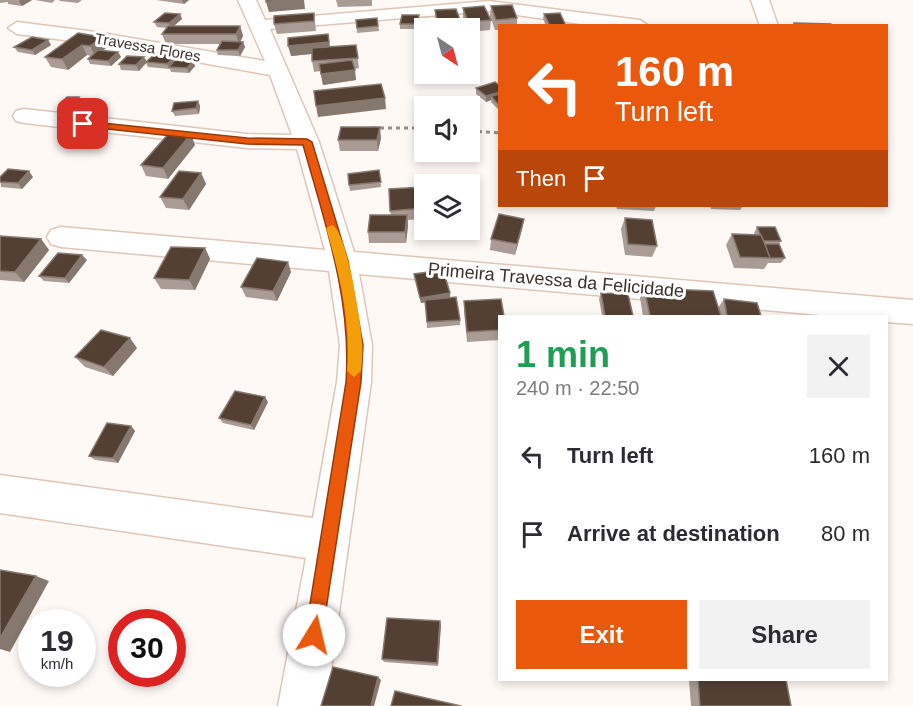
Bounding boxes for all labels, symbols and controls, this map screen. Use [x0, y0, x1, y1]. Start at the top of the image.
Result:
north arrow [414, 18, 480, 84]
map controls [414, 18, 480, 240]
street label: Travessa Flores [94, 29, 202, 65]
icon: left [516, 48, 594, 126]
text: 160 m [615, 48, 734, 95]
button: sound [414, 96, 480, 162]
text: Turn left [615, 97, 713, 127]
pin [57, 98, 108, 149]
icon: arrive [66, 107, 99, 140]
icon: arrive [578, 162, 611, 195]
text: Then [516, 166, 566, 191]
button: layers [414, 174, 480, 240]
street label: Primeira Travessa da Felicidade [427, 259, 685, 301]
text: 1 min [516, 334, 610, 375]
button: close [807, 335, 870, 398]
text: 240 m · 22:50 [516, 377, 639, 399]
icon: left [516, 440, 549, 473]
text: Turn left [567, 443, 653, 468]
text: 160 m [809, 443, 870, 468]
icon: arrive [516, 518, 549, 551]
text: Arrive at destination [567, 521, 780, 546]
text: 80 m [821, 521, 870, 546]
button: Exit [516, 600, 687, 669]
button: Share [699, 600, 870, 669]
position arrow [282, 603, 346, 667]
speed limit sign: 30 [108, 609, 186, 687]
text: 19 [40, 624, 74, 657]
text: km/h [41, 655, 73, 672]

